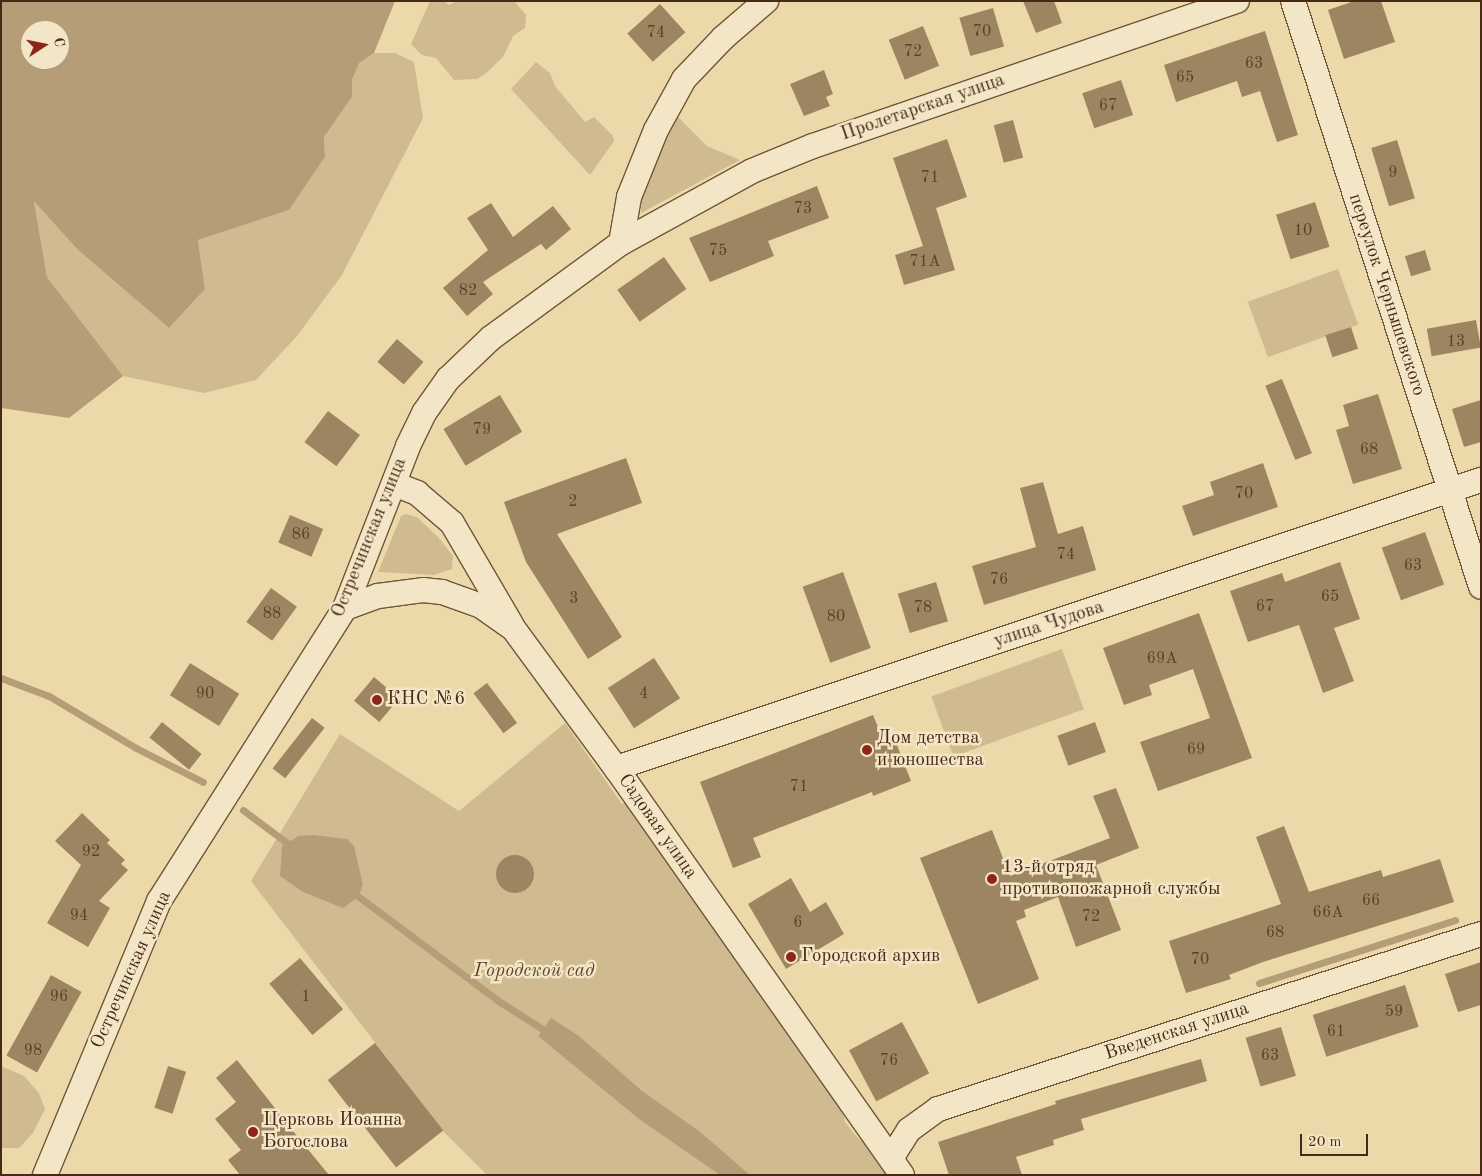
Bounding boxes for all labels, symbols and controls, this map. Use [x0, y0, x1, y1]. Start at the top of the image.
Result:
north arrow [20, 20, 70, 70]
house number: 70 [973, 22, 991, 42]
house number: 74 [647, 23, 665, 43]
text: С [51, 36, 66, 48]
house number: 72 [904, 42, 922, 62]
house number: 63 [1245, 54, 1263, 74]
house number: 65 [1176, 68, 1194, 88]
street label: Пролетарская улица [838, 69, 1008, 147]
house number: 67 [1099, 96, 1117, 116]
house number: 9 [1388, 163, 1398, 183]
house number: 71 [921, 168, 939, 188]
street label: переулок Чернышевского [1343, 191, 1429, 399]
house number: 73 [794, 199, 812, 219]
house number: 10 [1294, 221, 1312, 241]
house number: 75 [709, 241, 727, 261]
house number: 71А [910, 252, 940, 272]
house number: 82 [459, 281, 477, 301]
house number: 13 [1447, 332, 1465, 352]
house number: 79 [473, 420, 491, 440]
house number: 68 [1360, 440, 1378, 460]
street label: Остречинская улица [328, 455, 412, 621]
house number: 70 [1235, 484, 1253, 504]
house number: 2 [568, 492, 578, 512]
house number: 86 [292, 525, 310, 545]
house number: 74 [1057, 545, 1075, 565]
house number: 63 [1404, 556, 1422, 576]
house number: 76 [990, 570, 1008, 590]
house number: 65 [1321, 587, 1339, 607]
house number: 3 [569, 589, 579, 609]
street label: улица Чудова [991, 596, 1107, 654]
house number: 67 [1256, 597, 1274, 617]
house number: 78 [914, 598, 932, 618]
house number: 88 [263, 604, 281, 624]
house number: 80 [827, 607, 845, 627]
house number: 69А [1147, 649, 1177, 669]
house number: 90 [196, 684, 214, 704]
house number: 4 [639, 684, 649, 704]
place label: КНС №6 [387, 689, 465, 711]
marker: КНС №6 [371, 694, 383, 706]
place label: Дом детства и юношества [877, 728, 984, 772]
house number: 69 [1187, 740, 1205, 760]
marker: Дом детства и юношества [861, 744, 873, 756]
street label: Садовая улица [612, 770, 702, 884]
house number: 71 [790, 777, 808, 797]
house number: 92 [82, 842, 100, 862]
place label: 13-й отряд противопожарной службы [1002, 857, 1220, 901]
marker: 13-й отряд противопожарной службы [986, 873, 998, 885]
street label: Остречинская улица [87, 888, 177, 1052]
house number: 66 [1362, 891, 1380, 911]
house number: 66А [1313, 903, 1343, 923]
house number: 94 [70, 906, 88, 926]
house number: 72 [1082, 907, 1100, 927]
house number: 6 [793, 913, 803, 933]
house number: 68 [1266, 923, 1284, 943]
place label: Городской архив [801, 946, 940, 968]
house number: 70 [1191, 950, 1209, 970]
marker: Городской архив [785, 951, 797, 963]
park label: Городской сад [474, 961, 594, 983]
house number: 96 [50, 987, 68, 1007]
house number: 1 [301, 987, 311, 1007]
street label: Введенская улица [1102, 998, 1252, 1066]
house number: 59 [1385, 1002, 1403, 1022]
house number: 61 [1327, 1022, 1345, 1042]
house number: 98 [24, 1041, 42, 1061]
house number: 63 [1261, 1046, 1279, 1066]
house number: 76 [880, 1051, 898, 1071]
place label: Церковь Иоанна Богослова [263, 1110, 403, 1154]
scale bar [1302, 1124, 1370, 1156]
marker: Церковь Иоанна Богослова [247, 1126, 259, 1138]
text: 20 m [1308, 1135, 1342, 1150]

